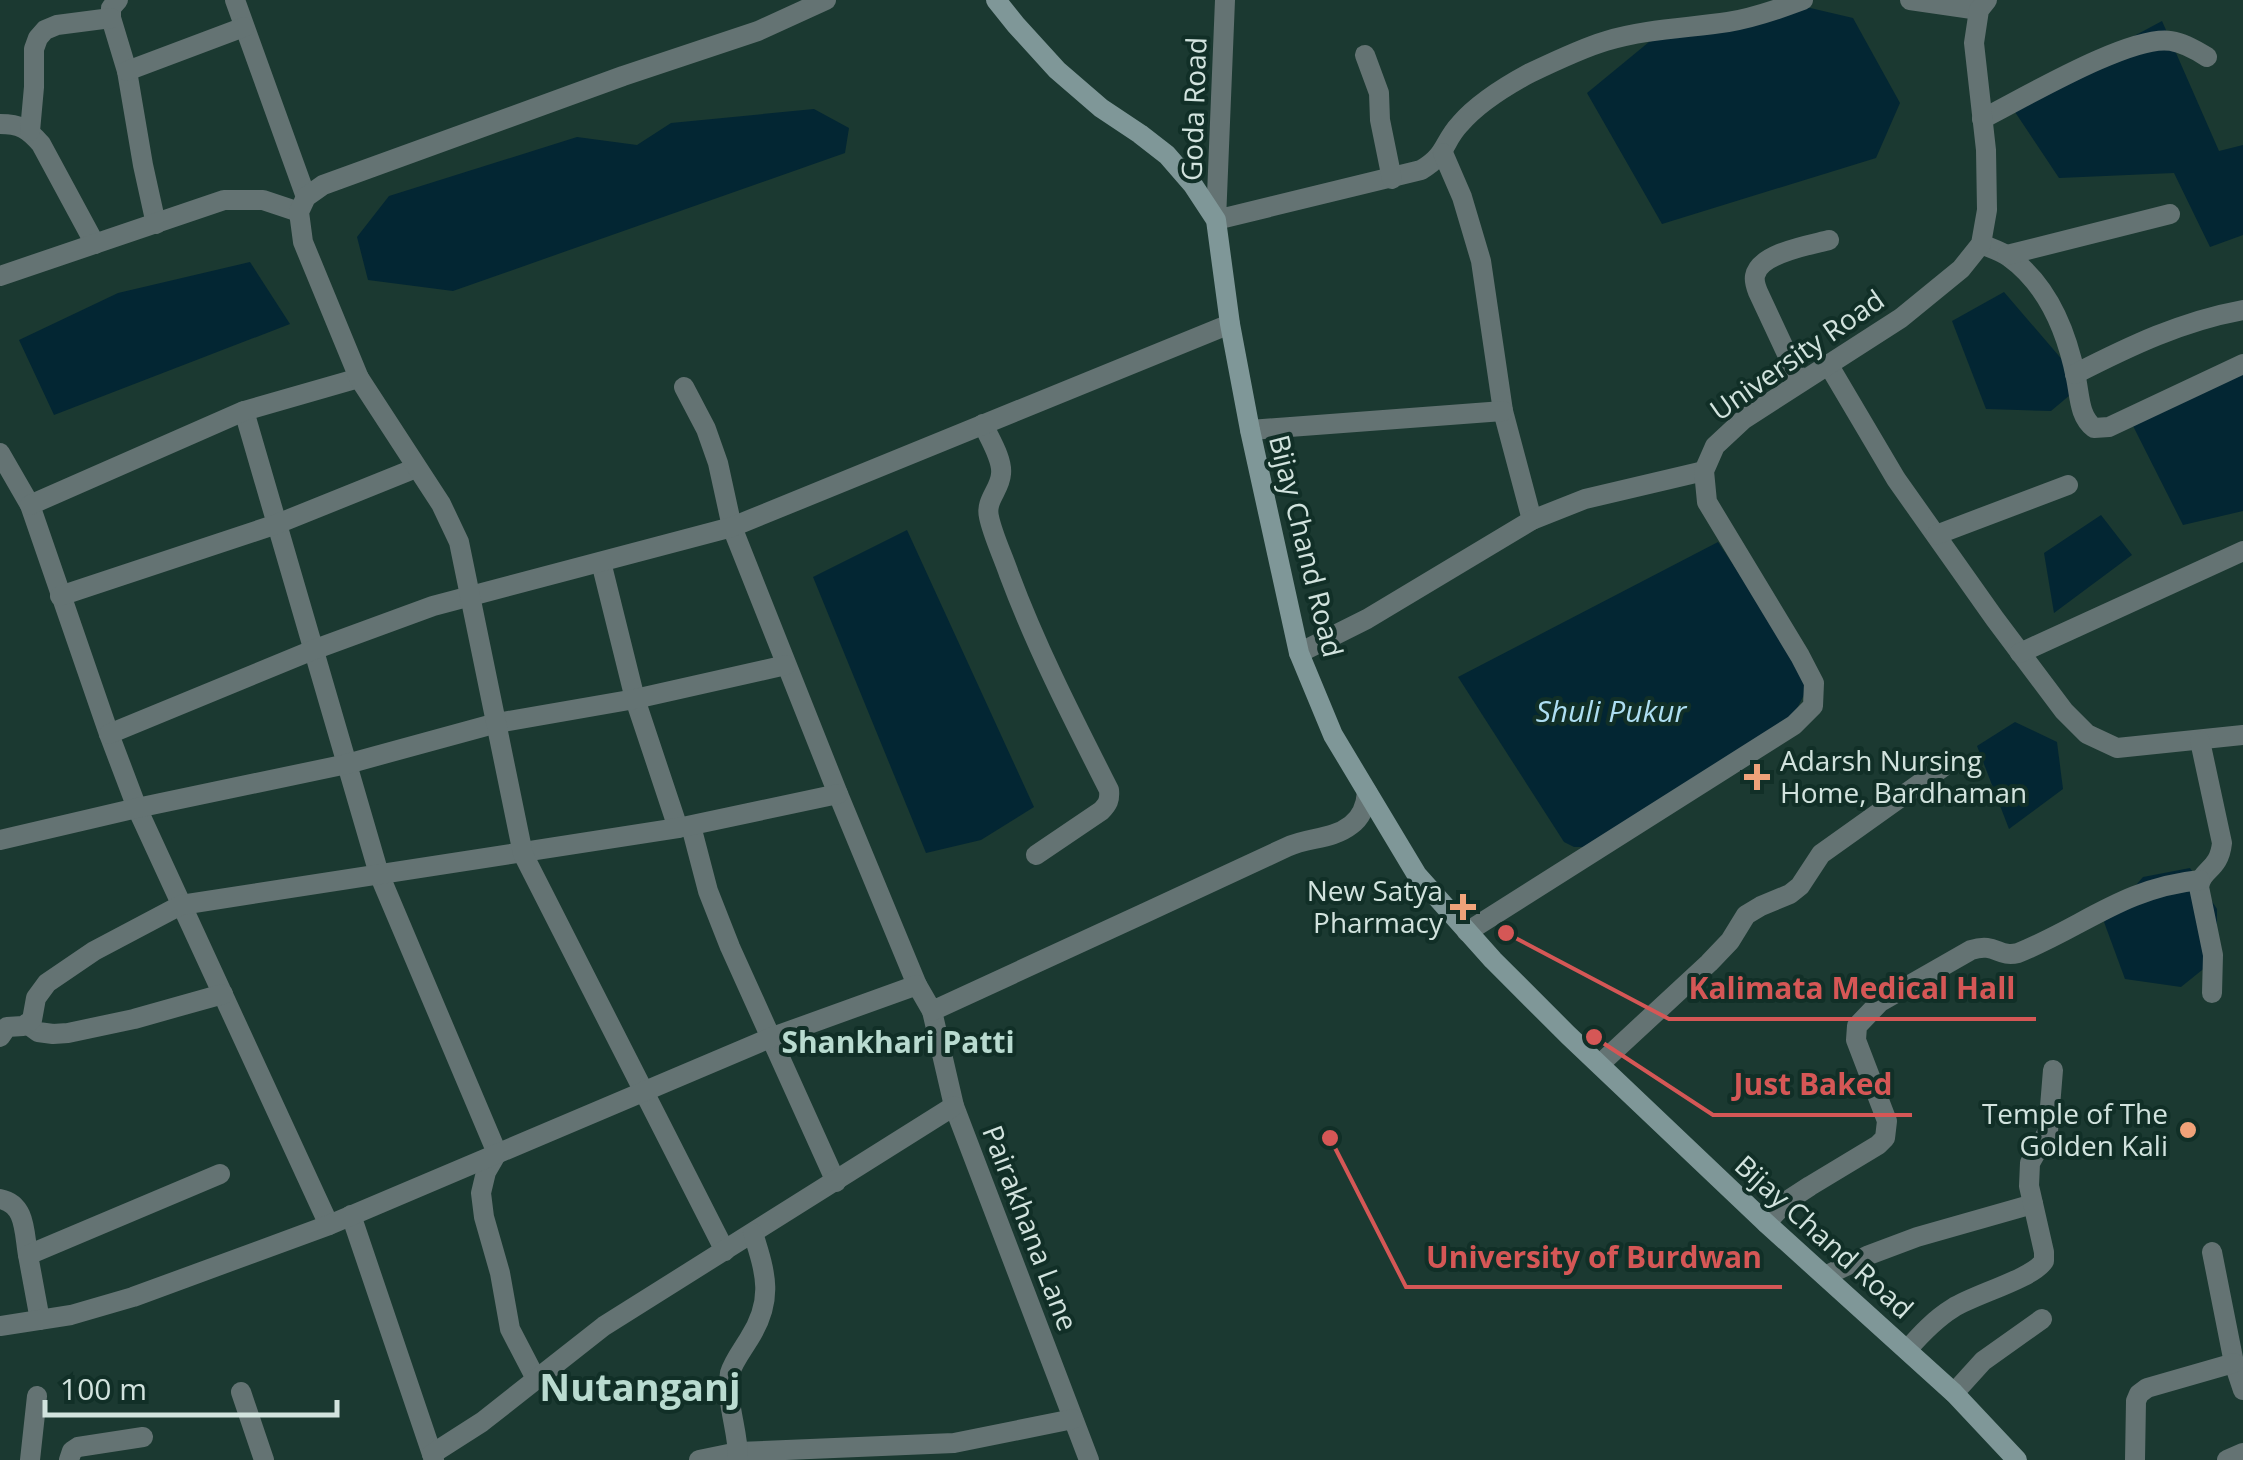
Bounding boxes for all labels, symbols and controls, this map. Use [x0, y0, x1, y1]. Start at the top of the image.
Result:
street label: Goda Road [1171, 36, 1215, 182]
street label: University Road [1702, 280, 1891, 428]
street label: Bijay Chand Road [1261, 431, 1353, 661]
water label: Shuli Pukur [1536, 690, 1687, 731]
place label: Adarsh Nursing Home, Bardhaman [1780, 741, 2027, 811]
marker: Adarsh Nursing Home, Bardhaman [1744, 764, 1770, 790]
place label: New Satya Pharmacy [1307, 871, 1444, 941]
marker: New Satya Pharmacy [1452, 896, 1474, 918]
callout: Kalimata Medical Hall [1669, 959, 2036, 1019]
text: Kalimata Medical Hall [1689, 967, 2015, 1008]
district label: Shankhari Patti [781, 1021, 1015, 1062]
callout: Just Baked [1713, 1055, 1912, 1115]
text: Just Baked [1731, 1063, 1892, 1104]
place label: Temple of The Golden Kali [1982, 1094, 2168, 1164]
marker: Temple of The Golden Kali [2177, 1119, 2199, 1141]
street label: Pairakhana Lane [974, 1120, 1088, 1336]
street label: Bijay Chand Road [1727, 1146, 1922, 1327]
callout: University of Burdwan [1406, 1227, 1782, 1287]
text: University of Burdwan [1426, 1236, 1762, 1277]
scale bar [45, 1355, 338, 1417]
district label: Nutanganj [539, 1360, 741, 1412]
text: 100 m [60, 1368, 147, 1409]

